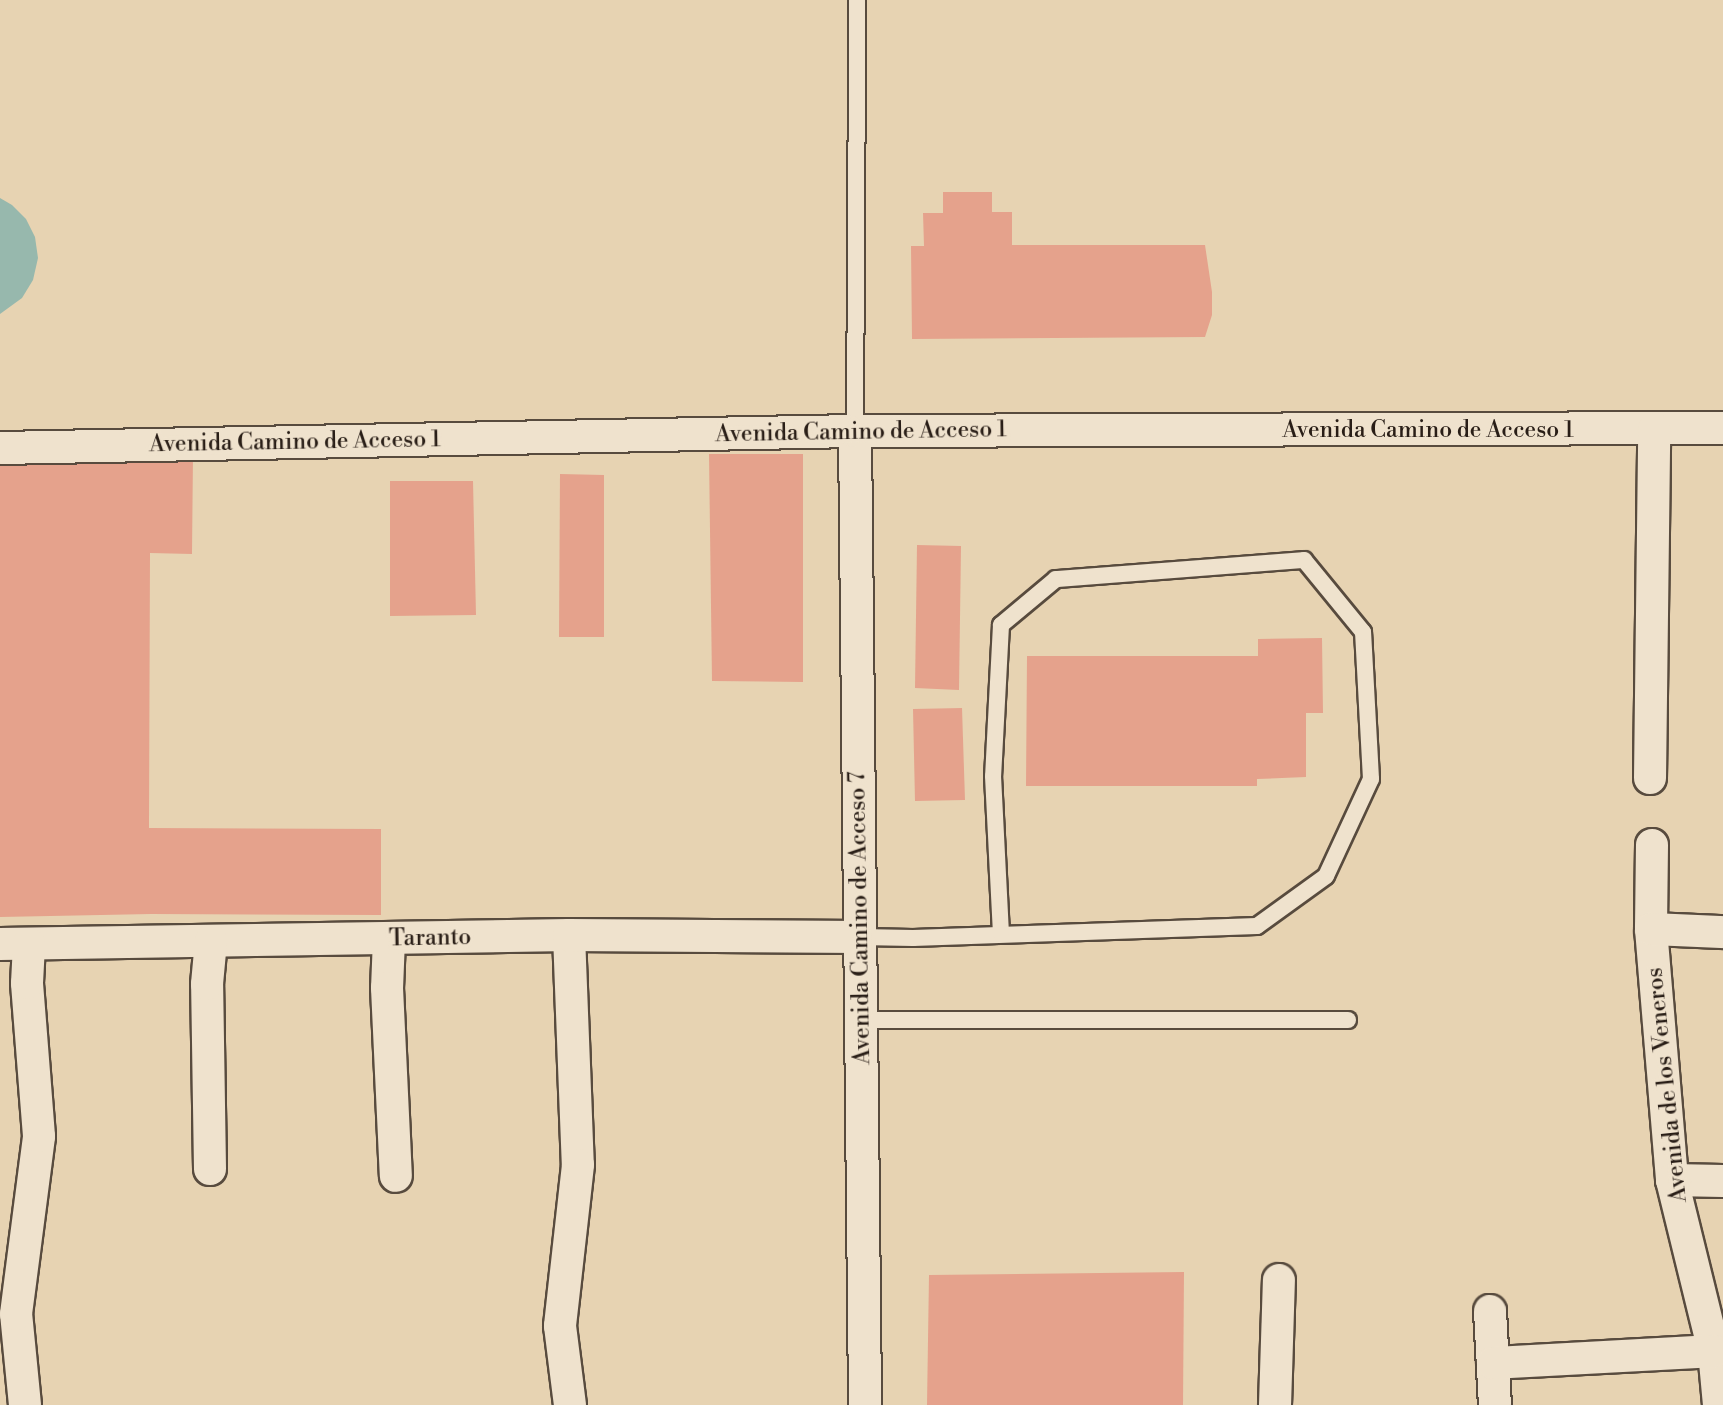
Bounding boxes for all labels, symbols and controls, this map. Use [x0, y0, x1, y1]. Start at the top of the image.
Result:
street label: Avenida Camino de Acceso 1 [715, 416, 1007, 448]
street label: Avenida Camino de Acceso 1 [1282, 416, 1574, 444]
street label: Avenida Camino de Acceso 1 [149, 426, 441, 458]
street label: Avenida Camino de Acceso 7 [844, 771, 876, 1065]
street label: Taranto [389, 923, 471, 953]
street label: Avenida de los Veneros [1641, 966, 1693, 1204]

